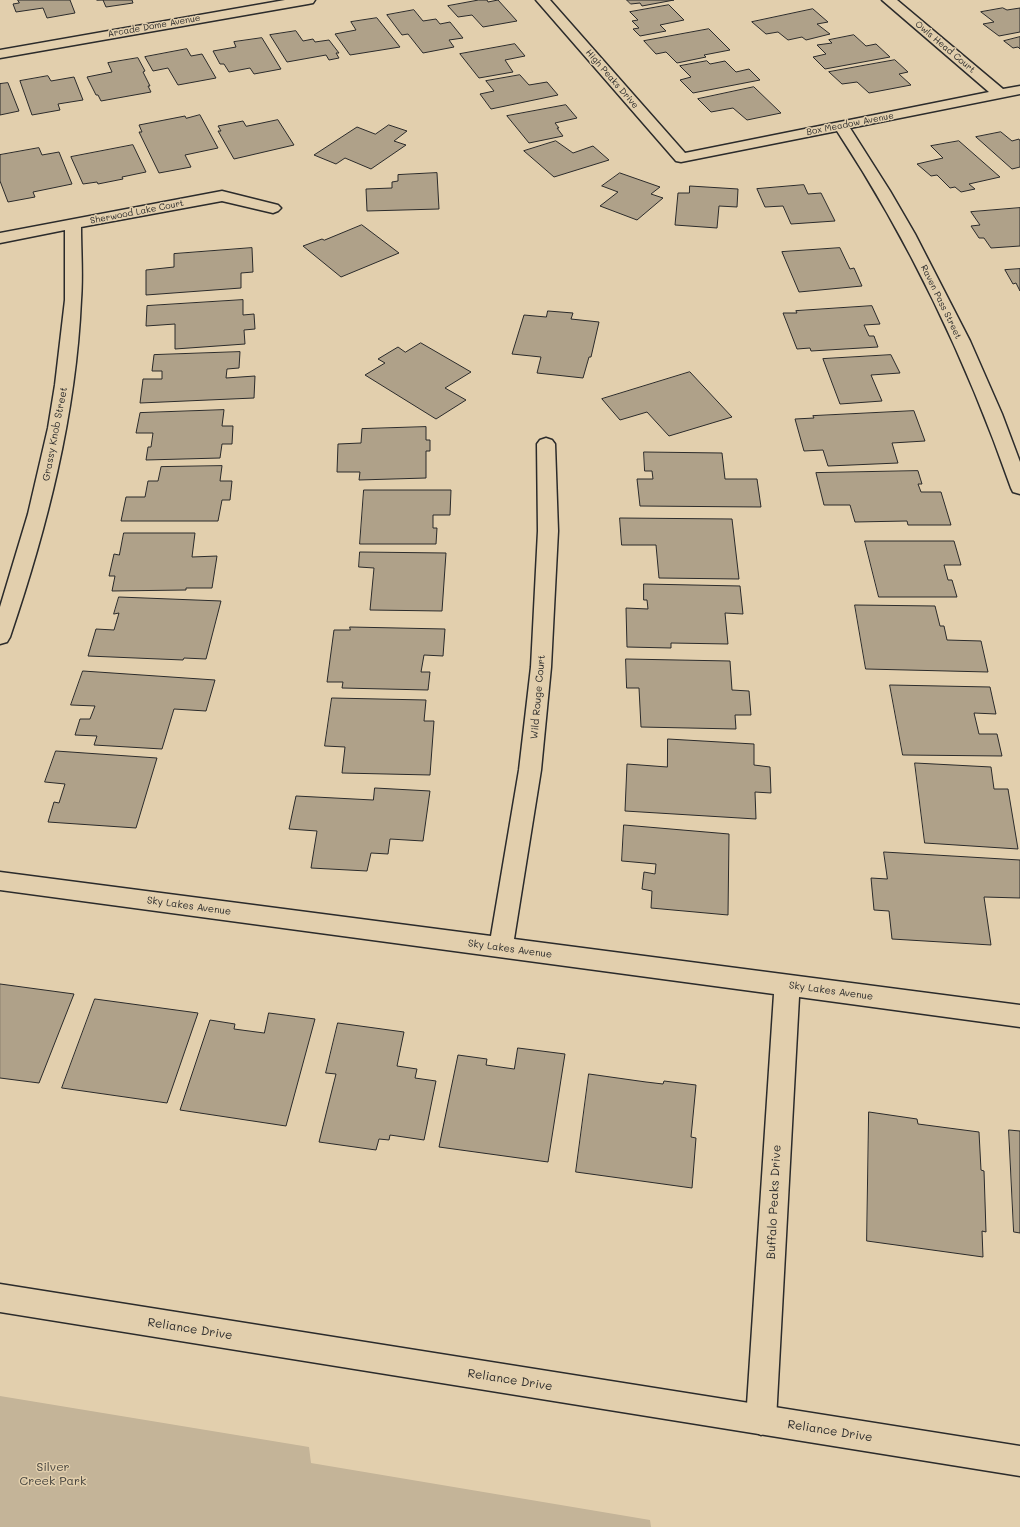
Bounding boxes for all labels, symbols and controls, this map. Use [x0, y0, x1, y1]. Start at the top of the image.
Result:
street label: Arcade Dome Avenue [107, 13, 201, 39]
street label: Owls Head Court [913, 19, 977, 75]
street label: High Peaks Drive [583, 47, 641, 111]
street label: Box Meadow Avenue [805, 110, 895, 138]
street label: Sherwood Lake Court [89, 198, 185, 226]
street label: Raven Pass Street [918, 263, 964, 341]
street label: Grassy Knob Street [40, 386, 70, 482]
street label: Wild Rouge Court [528, 654, 548, 740]
street label: Sky Lakes Avenue [146, 894, 232, 918]
street label: Sky Lakes Avenue [467, 937, 553, 961]
street label: Sky Lakes Avenue [788, 979, 874, 1003]
street label: Buffalo Peaks Drive [764, 1144, 784, 1260]
street label: Reliance Drive [146, 1315, 234, 1343]
street label: Reliance Drive [466, 1366, 554, 1394]
street label: Reliance Drive [786, 1417, 874, 1445]
park label: Silver Creek Park [20, 1460, 86, 1488]

